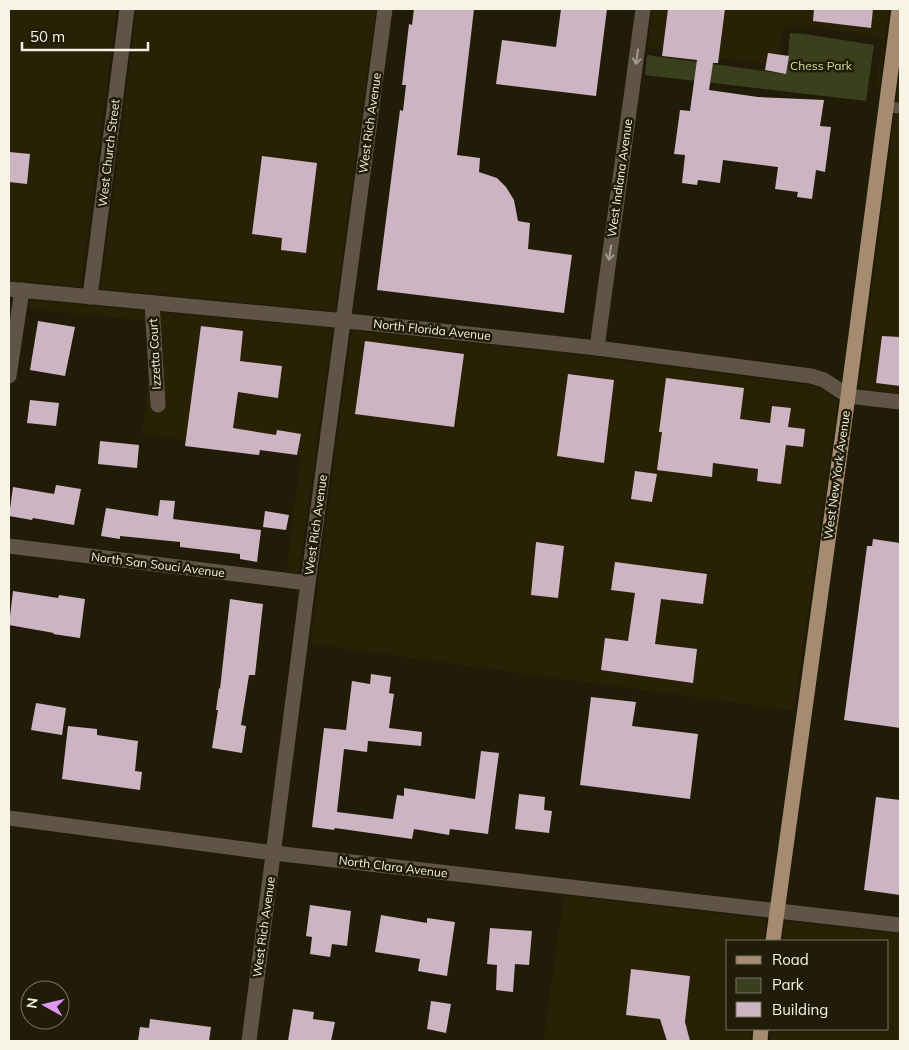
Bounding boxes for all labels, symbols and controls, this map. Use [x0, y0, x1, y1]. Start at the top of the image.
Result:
scale bar [22, 20, 149, 52]
text: 50 m [30, 27, 65, 46]
one-way arrow [631, 49, 641, 65]
park label: Chess Park [790, 58, 853, 73]
street label: West Rich Avenue [355, 72, 384, 174]
street label: West Church Street [94, 98, 123, 208]
street label: West Indiana Avenue [604, 118, 635, 238]
one-way arrow [605, 244, 615, 260]
street label: North Florida Avenue [373, 316, 491, 343]
street label: Izzetta Court [145, 318, 164, 390]
street label: West New York Avenue [820, 410, 853, 540]
street label: West Rich Avenue [301, 474, 330, 576]
street label: North San Souci Avenue [90, 549, 226, 580]
street label: North Clara Avenue [338, 852, 448, 881]
street label: West Rich Avenue [249, 876, 278, 978]
legend [726, 940, 889, 1030]
text: Road [772, 950, 809, 969]
text: Park [772, 975, 804, 994]
north arrow [20, 980, 70, 1030]
text: N [22, 997, 42, 1010]
text: Building [772, 1000, 828, 1019]

